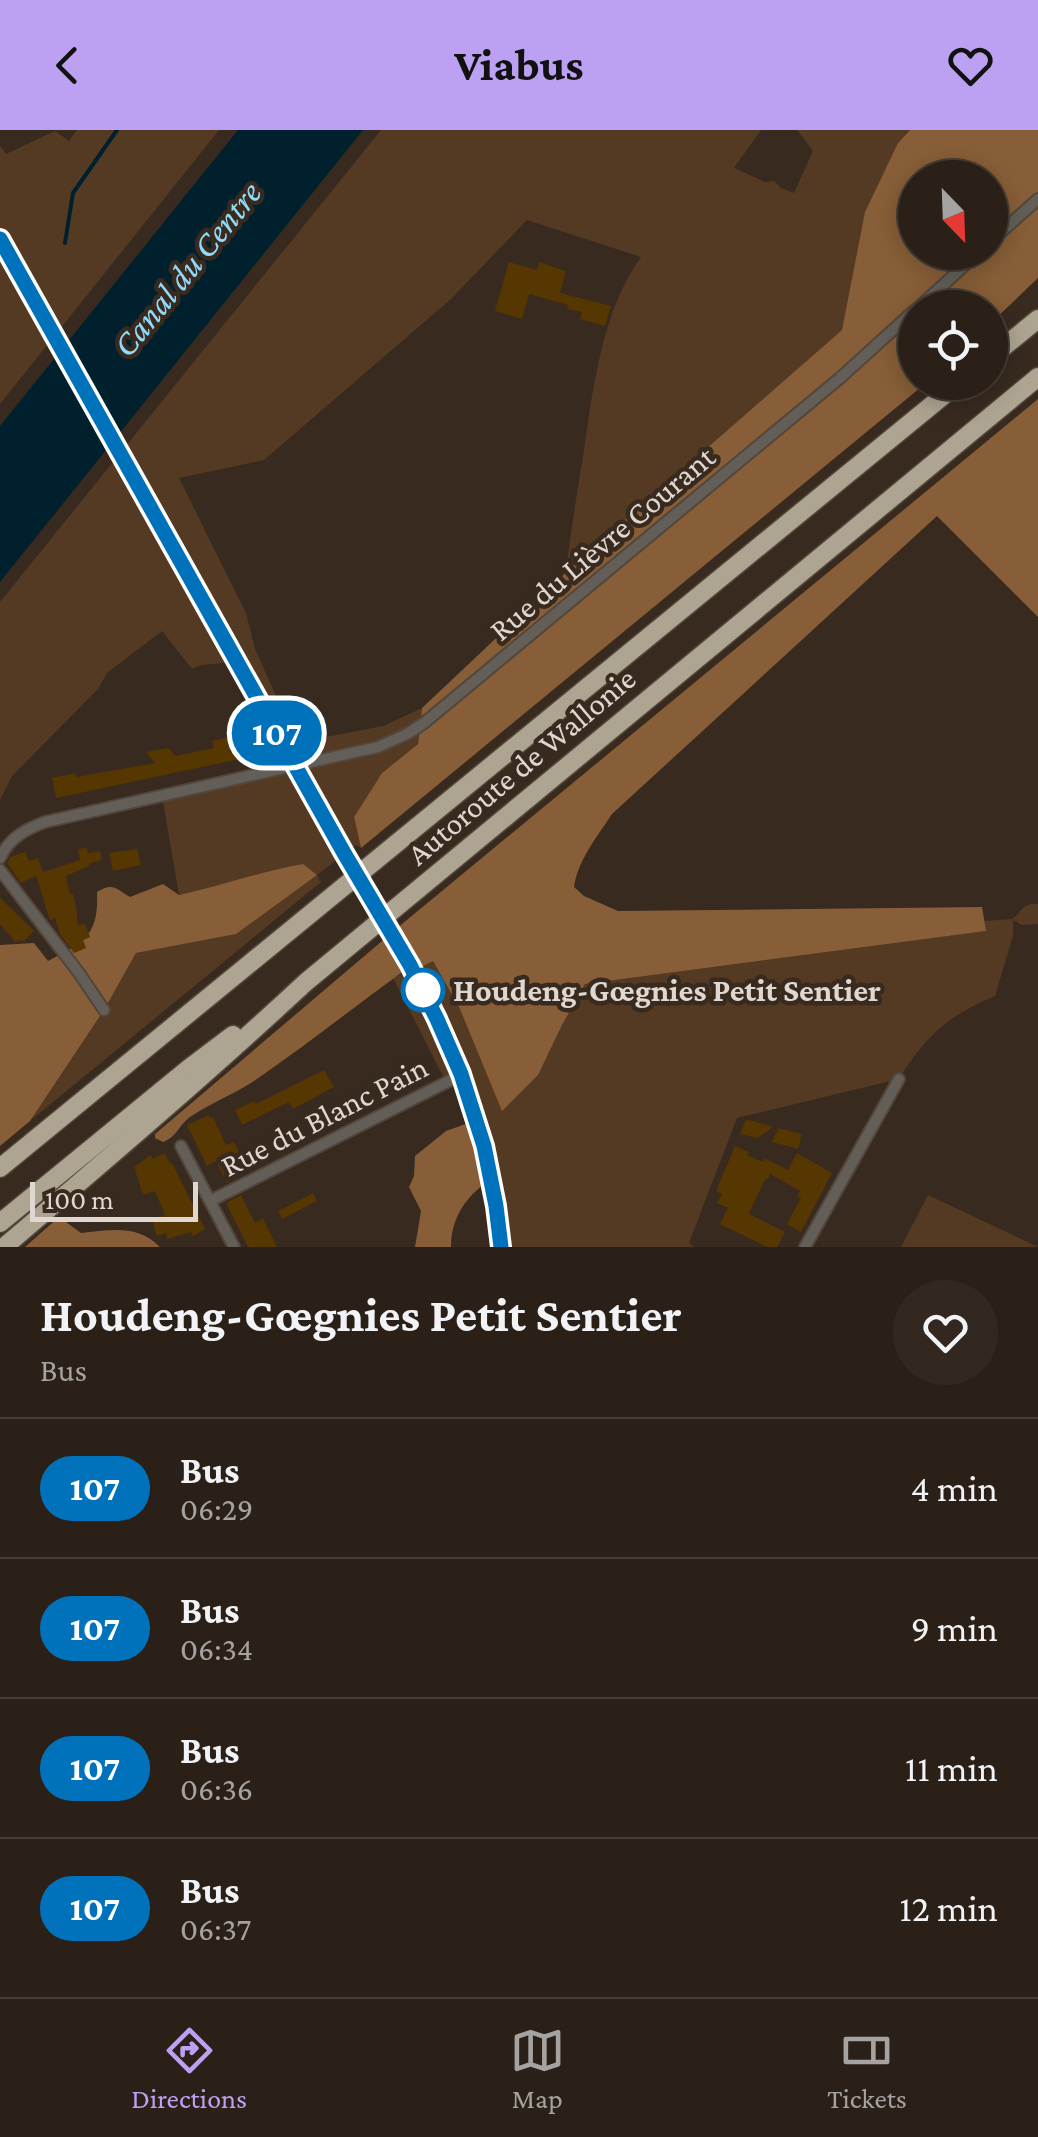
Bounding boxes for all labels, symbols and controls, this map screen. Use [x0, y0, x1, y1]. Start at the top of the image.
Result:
icon: back [40, 38, 95, 93]
icon: heart [943, 38, 998, 93]
text: Viabus [454, 40, 584, 90]
north arrow [898, 160, 1008, 270]
map controls [898, 160, 1008, 400]
water label: Canal du Centre [105, 174, 269, 364]
button: locate [898, 290, 1008, 400]
street label: Rue du Lièvre Courant [482, 438, 722, 648]
street label: Autoroute de Wallonie [399, 660, 643, 872]
line badge: 107 [220, 700, 334, 766]
text: 107 [252, 714, 302, 753]
marker: Houdeng-Gœgnies Petit Sentier [402, 969, 444, 1011]
place label: Houdeng-Gœgnies Petit Sentier [453, 972, 881, 1008]
street label: Rue du Blanc Pain [215, 1048, 433, 1184]
scale bar [30, 1177, 198, 1222]
text: 100 m [45, 1184, 114, 1215]
button: heart [893, 1280, 998, 1385]
text: Houdeng-Gœgnies Petit Sentier [40, 1288, 682, 1341]
text: Bus [40, 1352, 87, 1388]
text: Bus [180, 1449, 239, 1491]
text: 4 min [911, 1467, 998, 1509]
text: 107 [70, 1469, 120, 1508]
text: 06:29 [180, 1491, 253, 1527]
text: Bus [180, 1589, 239, 1631]
text: 9 min [911, 1607, 998, 1649]
text: 107 [70, 1609, 120, 1648]
text: 06:34 [180, 1631, 253, 1667]
text: Bus [180, 1729, 239, 1771]
text: 11 min [905, 1747, 998, 1789]
text: 107 [70, 1749, 120, 1788]
text: 06:36 [180, 1771, 253, 1807]
text: Bus [180, 1869, 239, 1911]
text: 12 min [899, 1887, 998, 1929]
text: 107 [70, 1889, 120, 1928]
text: 06:37 [180, 1911, 251, 1947]
tab: Directions [131, 2023, 247, 2114]
tab: Map [510, 2023, 565, 2114]
tab: Tickets [827, 2023, 907, 2114]

